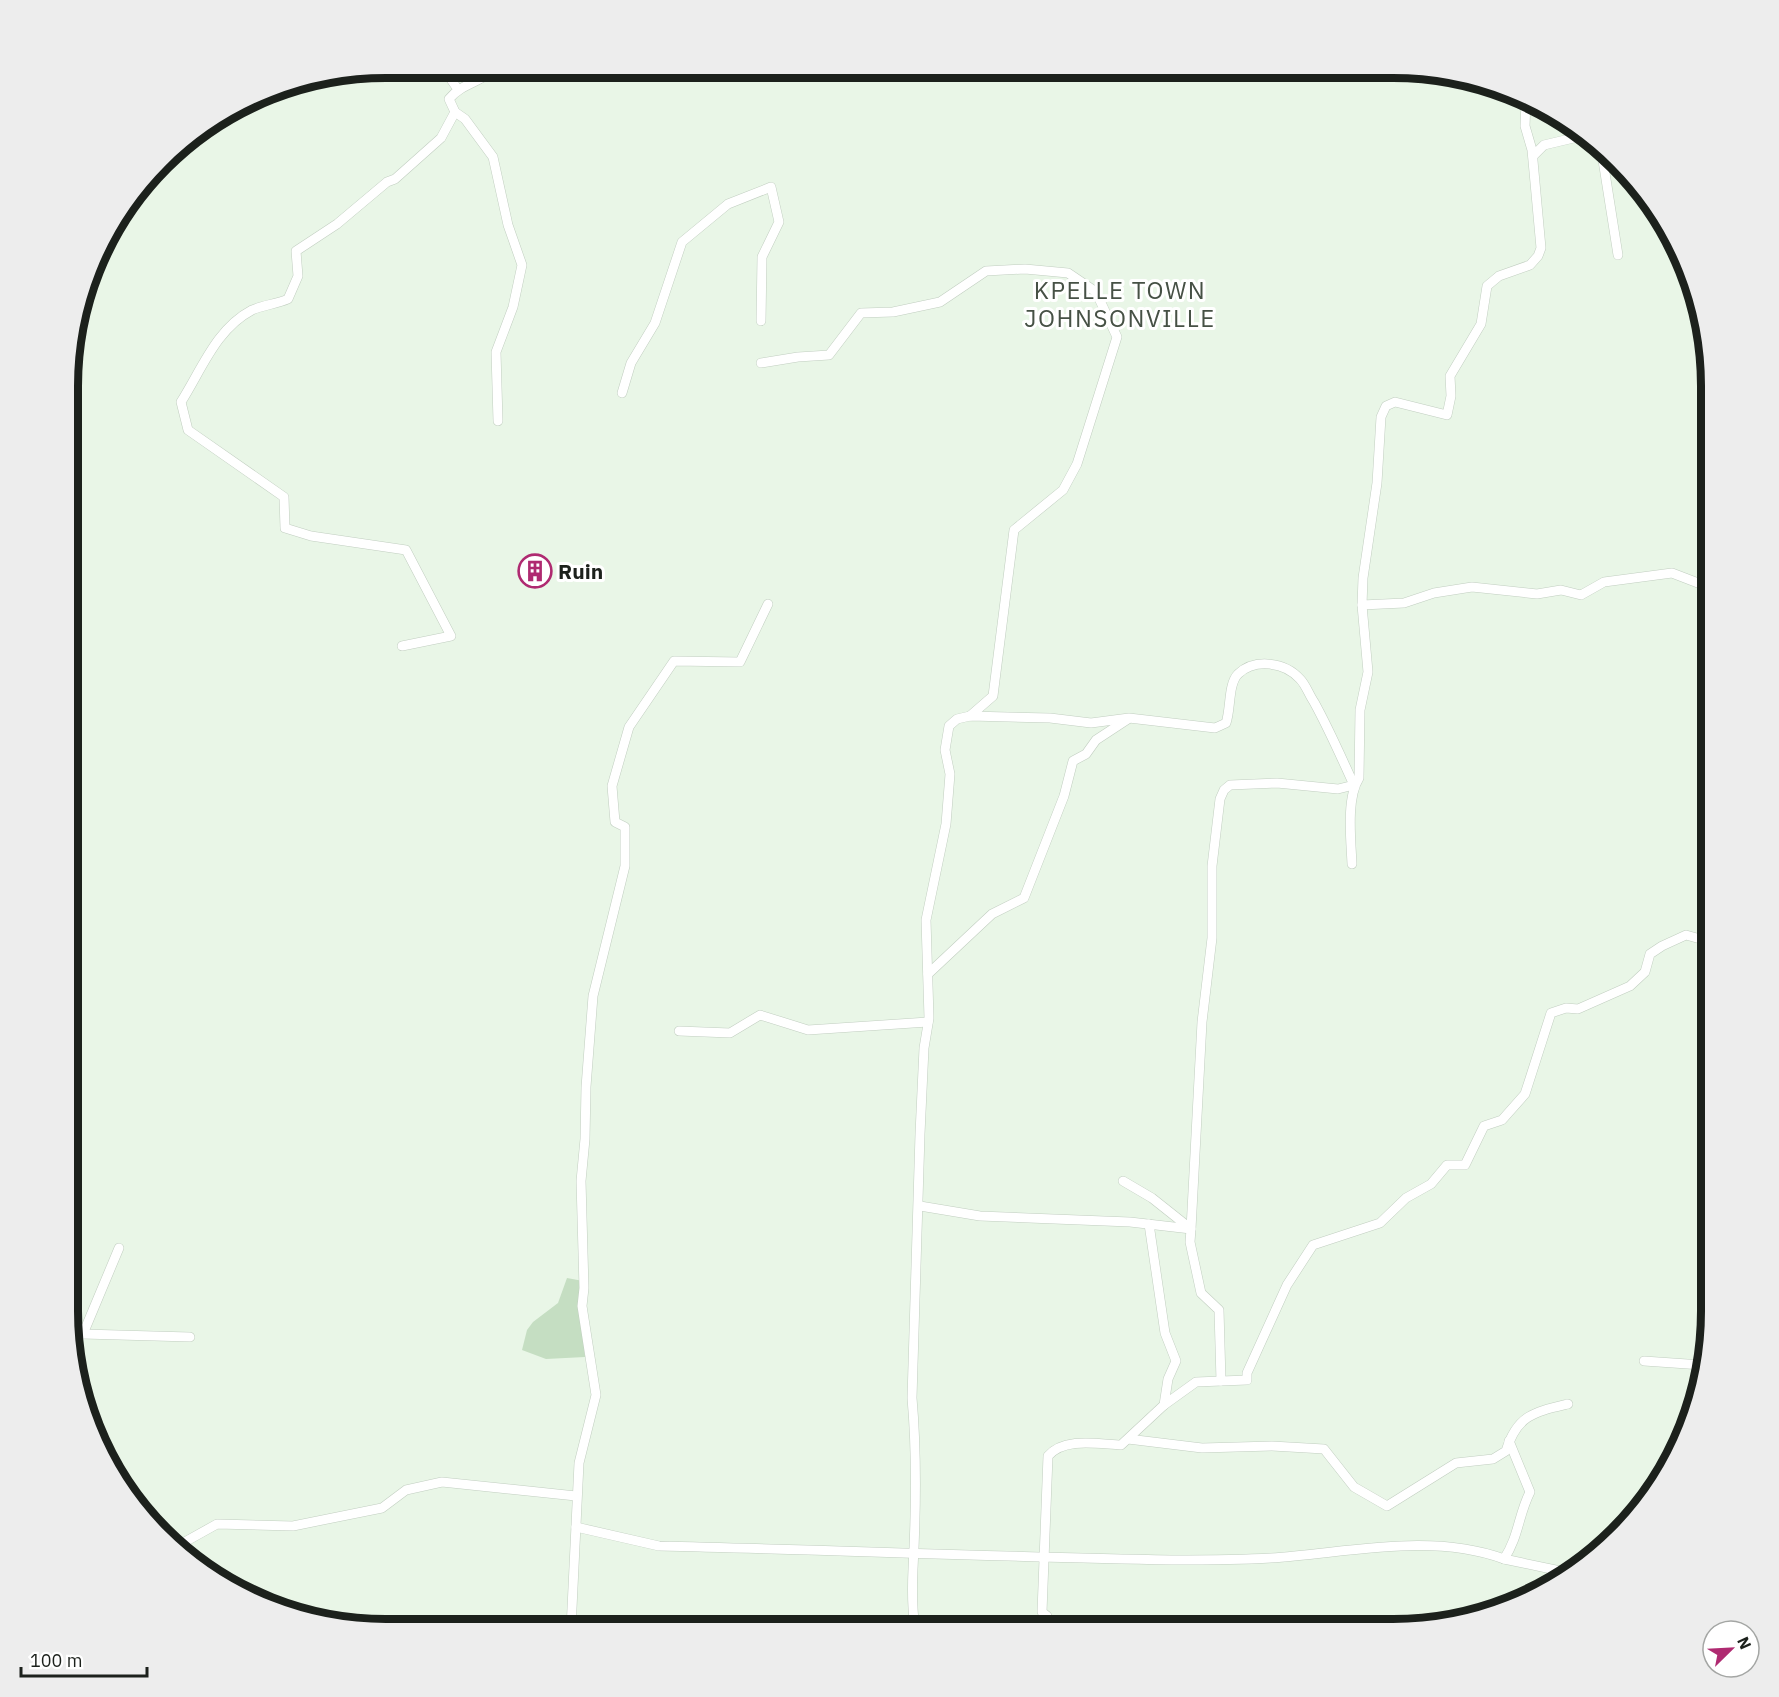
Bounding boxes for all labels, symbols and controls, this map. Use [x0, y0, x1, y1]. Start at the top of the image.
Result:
district label: KPELLE TOWN JOHNSONVILLE [1024, 274, 1216, 334]
building icon: Ruin [517, 553, 553, 589]
place label: Ruin [558, 557, 603, 585]
north arrow [1701, 1619, 1761, 1679]
text: N [1733, 1634, 1756, 1652]
scale bar [21, 1640, 147, 1678]
text: 100 m [30, 1649, 82, 1672]

